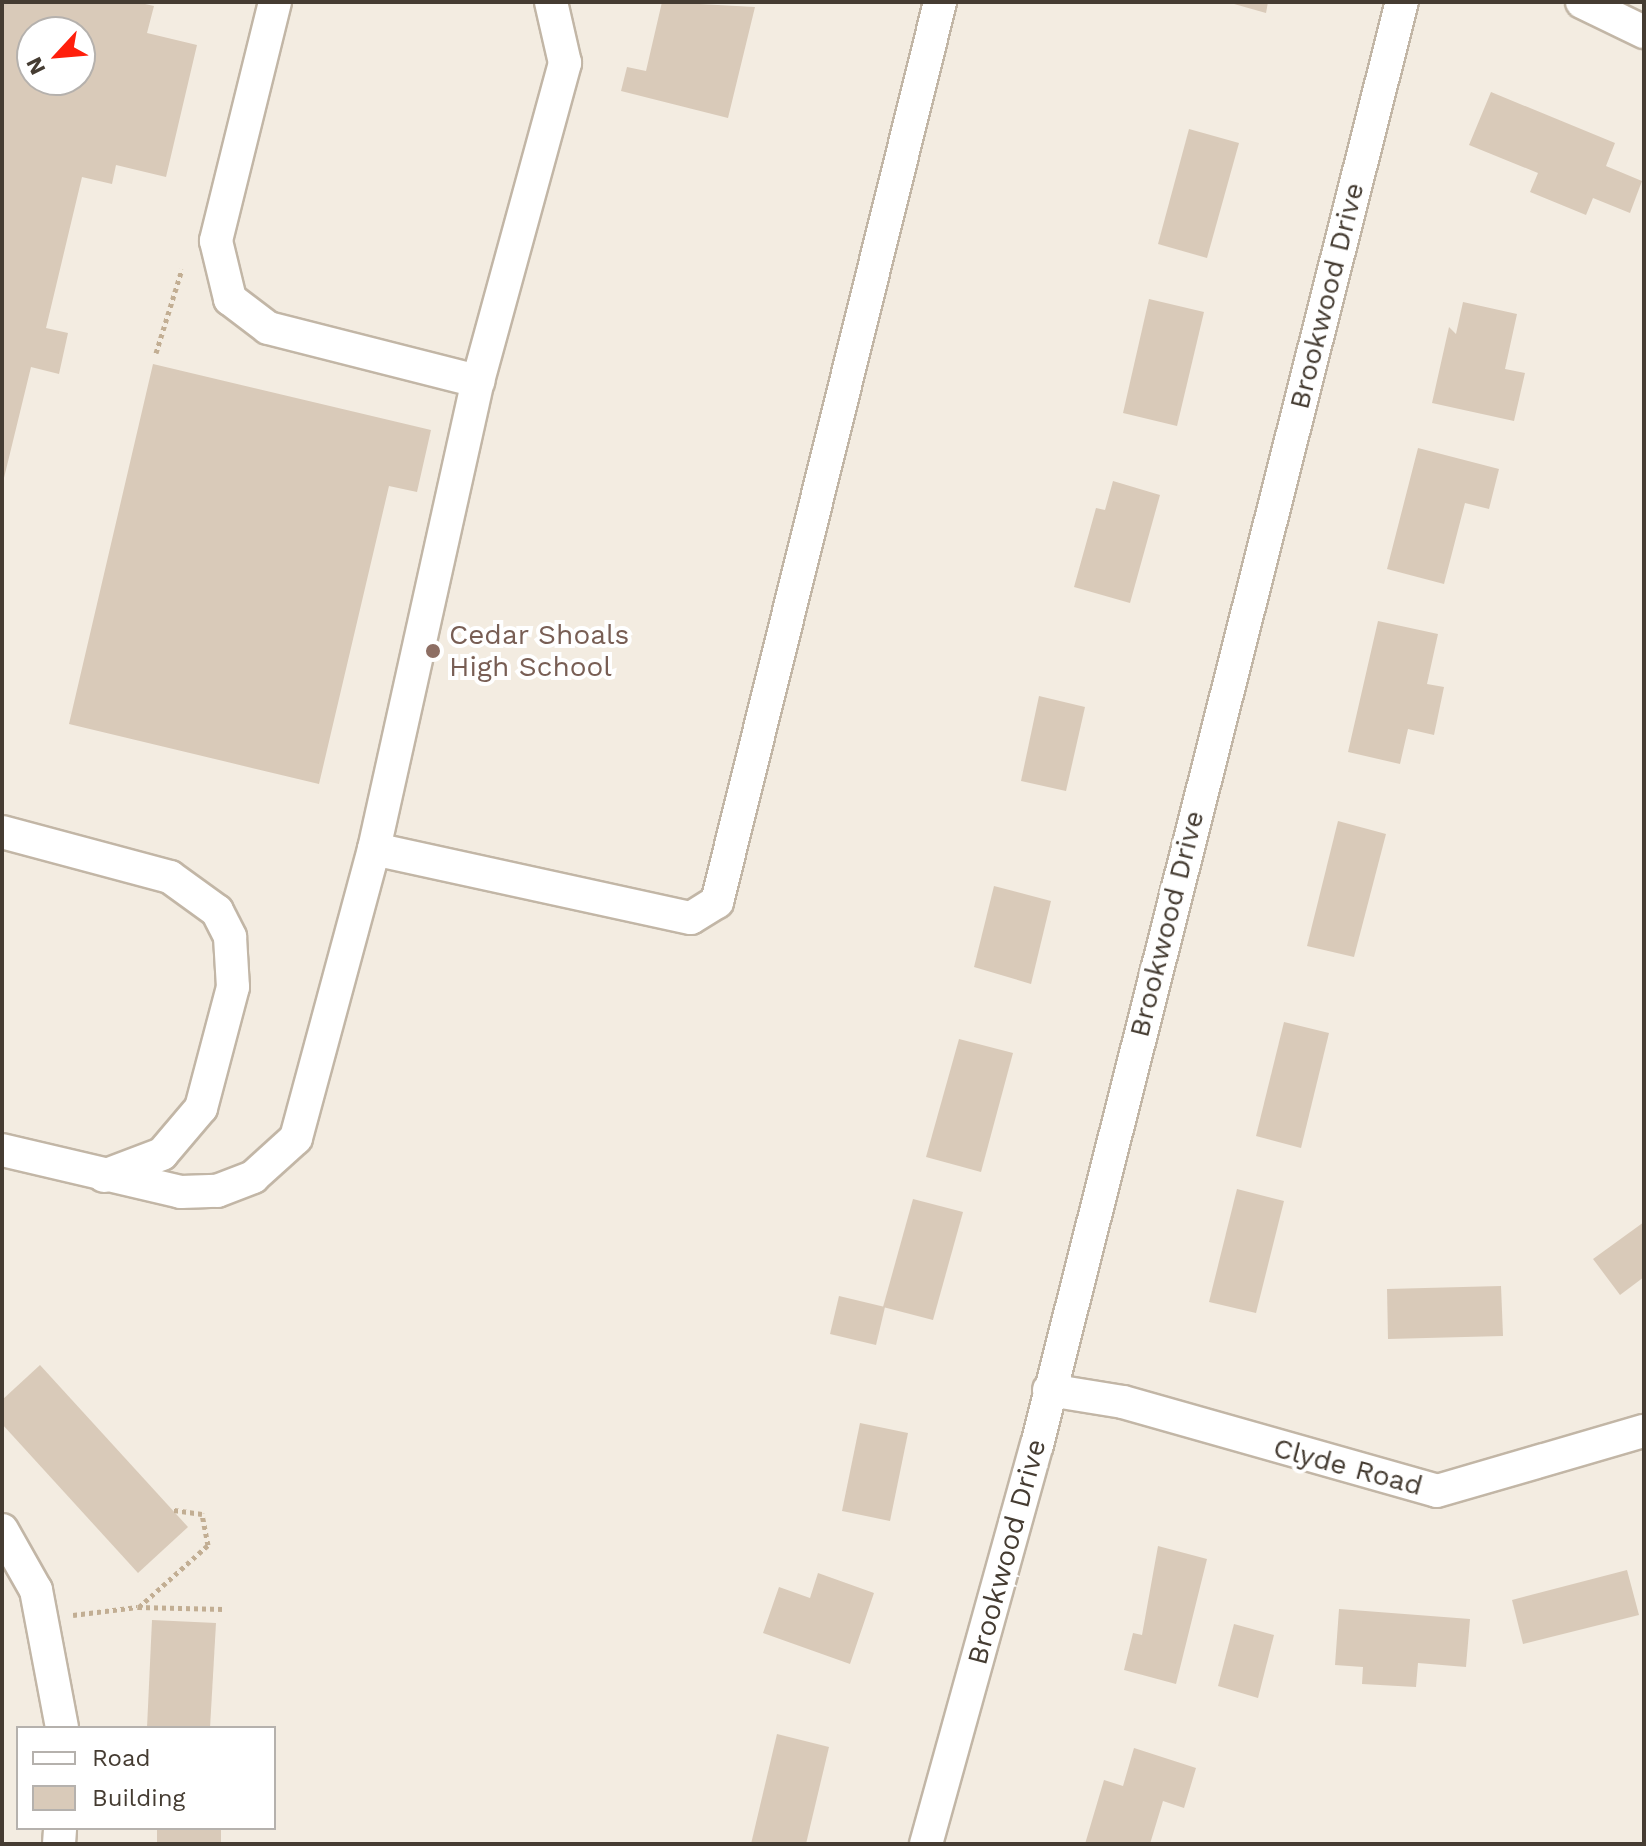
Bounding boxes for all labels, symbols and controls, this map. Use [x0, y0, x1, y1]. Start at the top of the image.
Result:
north arrow [16, 16, 96, 96]
text: N [21, 53, 51, 79]
street label: Brookwood Drive [1283, 179, 1371, 413]
place label: Cedar Shoals High School [449, 618, 630, 684]
marker: Cedar Shoals High School [424, 642, 442, 660]
street label: Brookwood Drive [1123, 807, 1211, 1041]
street label: Clyde Road [1270, 1431, 1426, 1503]
street label: Brookwood Drive [961, 1436, 1053, 1668]
legend [16, 1726, 276, 1830]
text: Road [92, 1744, 151, 1772]
text: Building [92, 1784, 185, 1812]

